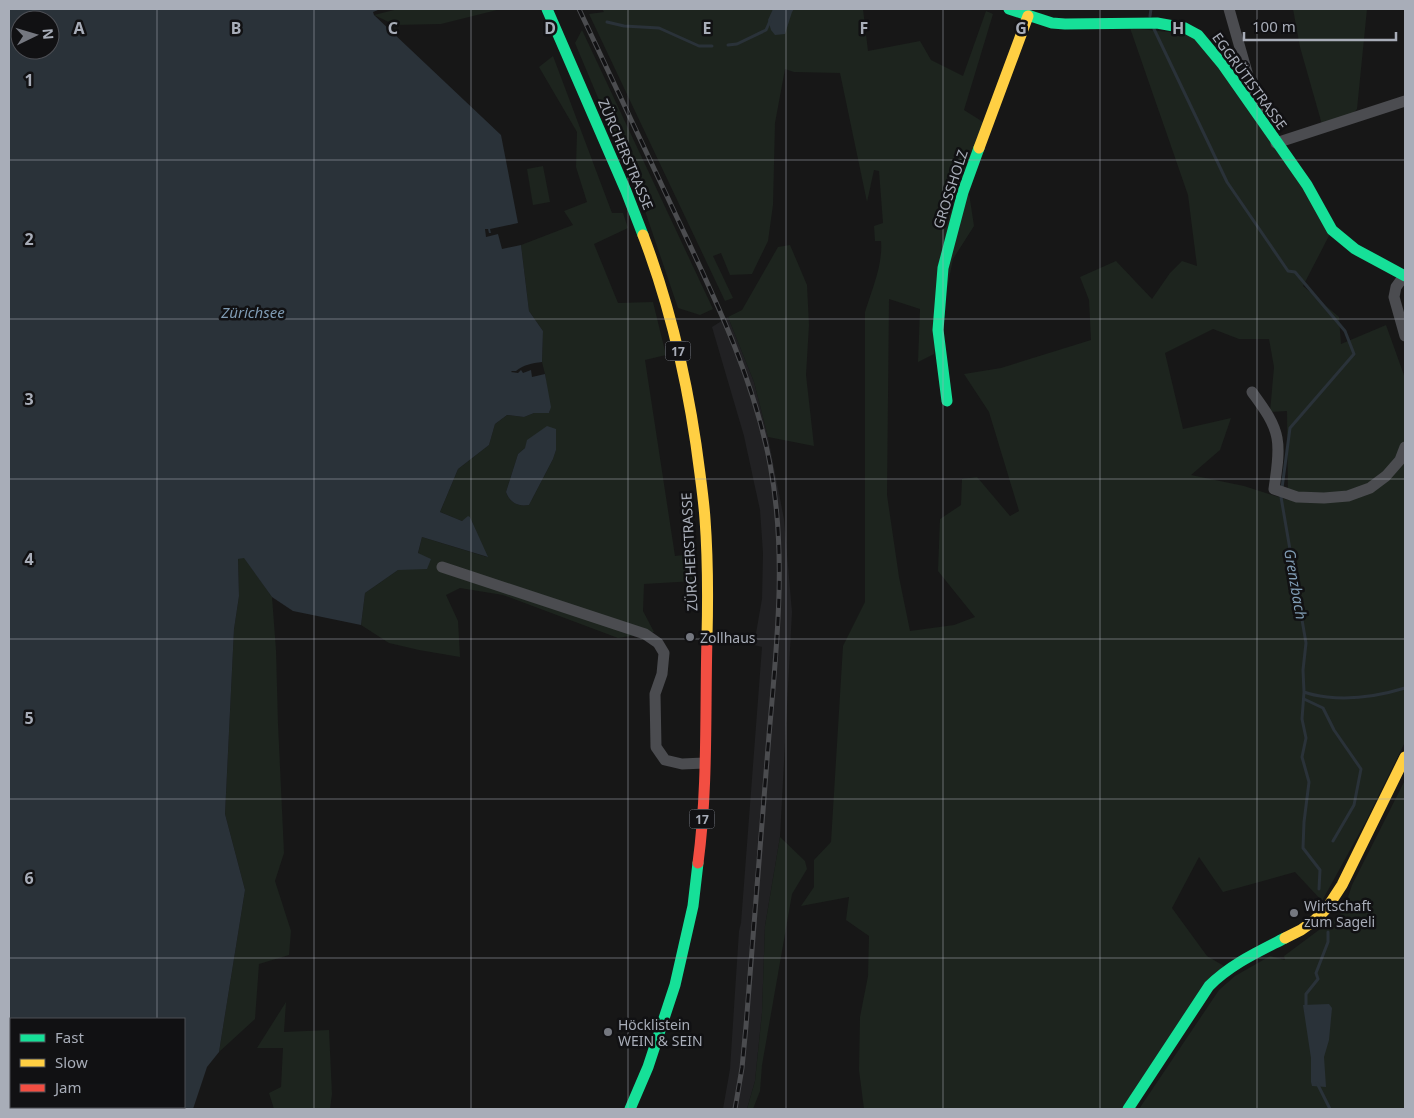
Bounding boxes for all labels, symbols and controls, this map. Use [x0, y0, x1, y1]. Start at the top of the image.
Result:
north arrow [10, 10, 60, 60]
scale bar [1244, 10, 1396, 42]
text: 100 m [1252, 16, 1296, 36]
text: A [73, 17, 85, 39]
text: B [231, 17, 241, 39]
text: C [388, 17, 398, 39]
text: D [544, 17, 556, 39]
text: E [703, 17, 712, 39]
text: F [860, 17, 868, 39]
text: G [1015, 17, 1027, 39]
text: H [1172, 17, 1184, 39]
text: N [38, 27, 58, 40]
street label: EGGRÜTISTRASSE [1208, 29, 1292, 133]
text: 1 [24, 69, 34, 91]
street label: ZÜRCHERSTRASSE [594, 96, 658, 212]
street label: GROSSHOLZ [928, 147, 972, 231]
text: 2 [24, 228, 34, 250]
water label: Zürichsee [220, 302, 285, 322]
road number: 17 [666, 342, 690, 361]
text: 3 [24, 388, 34, 410]
street label: ZÜRCHERSTRASSE [676, 492, 702, 612]
water label: Grenzbach [1280, 547, 1312, 621]
text: 4 [24, 548, 34, 570]
place label: Zollhaus [700, 628, 756, 647]
marker: Zollhaus [684, 631, 696, 643]
text: 5 [24, 707, 34, 729]
road number: 17 [690, 810, 714, 829]
text: 6 [24, 867, 34, 889]
place label: Wirtschaft zum Sageli [1304, 896, 1375, 931]
marker: Wirtschaft zum Sageli [1288, 907, 1300, 919]
place label: Höcklistein WEIN & SEIN [618, 1015, 703, 1050]
legend [10, 1018, 185, 1108]
marker: Höcklistein WEIN & SEIN [602, 1026, 614, 1038]
text: Fast [55, 1027, 84, 1047]
text: Slow [55, 1052, 88, 1072]
text: Jam [53, 1077, 82, 1097]

